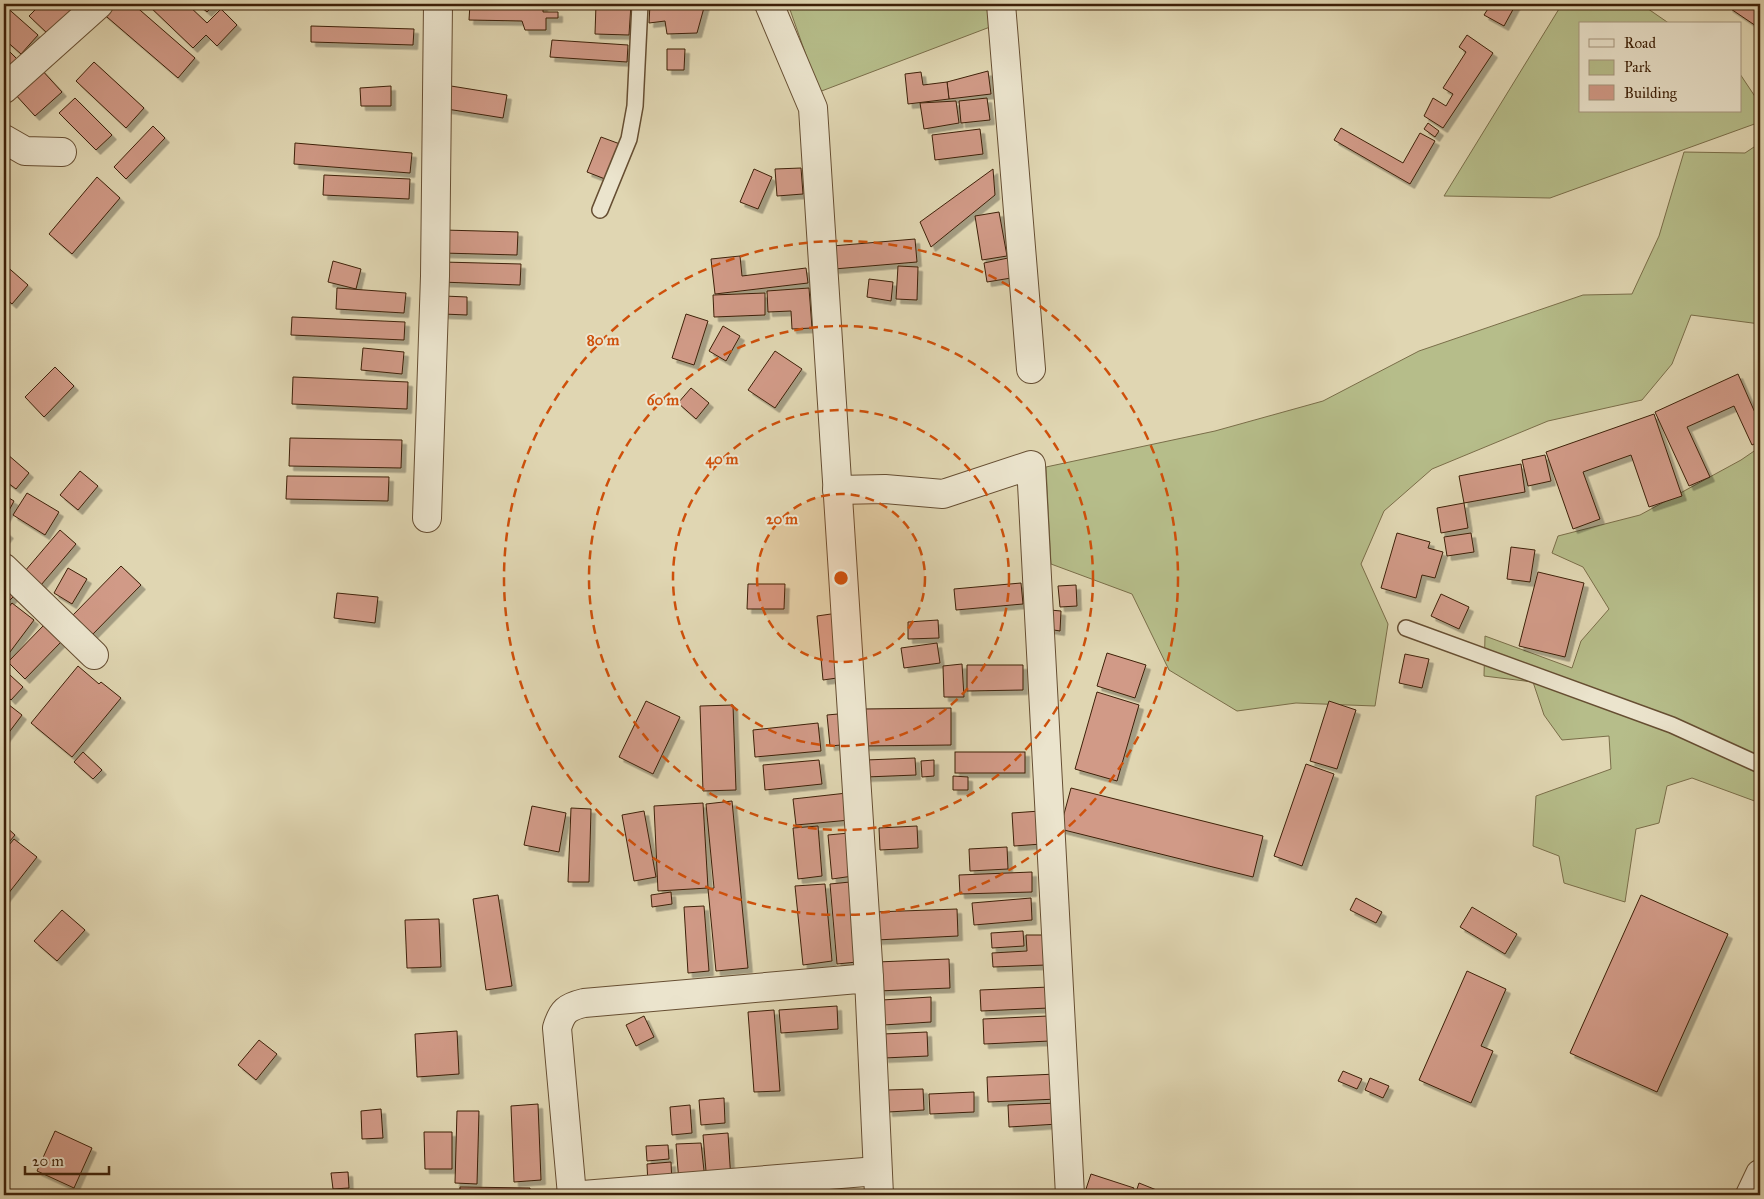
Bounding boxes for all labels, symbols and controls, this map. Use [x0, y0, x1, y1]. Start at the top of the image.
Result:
legend [1579, 22, 1742, 112]
text: Road [1624, 34, 1656, 52]
text: Park [1624, 58, 1651, 76]
text: Building [1624, 84, 1678, 102]
text: 80 m [587, 331, 620, 349]
text: 60 m [647, 391, 680, 409]
text: 40 m [706, 450, 739, 469]
text: 20 m [766, 510, 798, 528]
centre of rings [832, 569, 850, 587]
scale bar [25, 1144, 109, 1176]
text: 20 m [32, 1152, 64, 1170]

